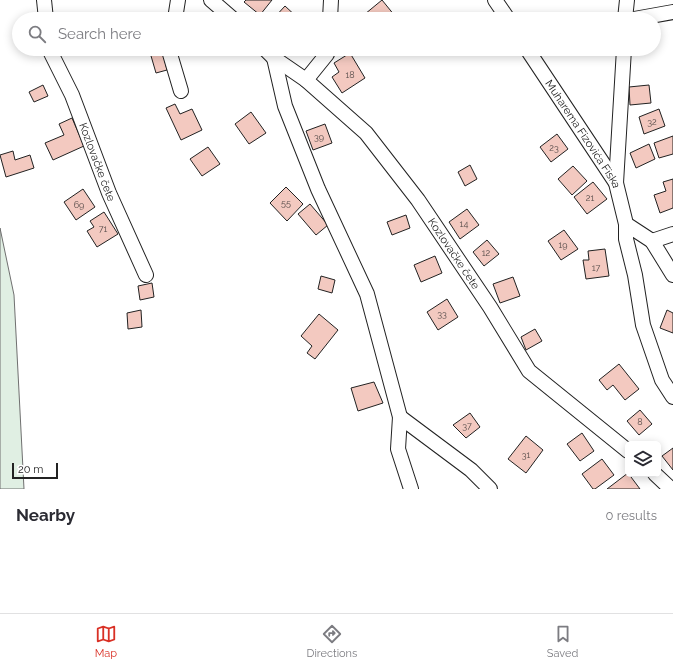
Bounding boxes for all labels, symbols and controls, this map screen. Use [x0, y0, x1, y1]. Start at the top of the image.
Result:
search box [12, 12, 661, 56]
icon: search [26, 23, 48, 45]
text: Search here [58, 25, 141, 43]
house number: 18 [345, 70, 355, 80]
street label: Muharema Fizovića Fiska [542, 78, 623, 189]
house number: 32 [647, 117, 657, 127]
street label: Kozlovačke čete [76, 121, 118, 204]
house number: 39 [314, 132, 324, 142]
house number: 23 [549, 143, 559, 153]
house number: 21 [586, 193, 594, 203]
house number: 55 [281, 198, 291, 208]
house number: 69 [74, 200, 84, 210]
street label: Kozlovačke čete [425, 216, 482, 292]
house number: 14 [460, 219, 468, 229]
house number: 71 [99, 224, 107, 234]
house number: 19 [558, 240, 568, 250]
house number: 12 [482, 248, 491, 258]
house number: 17 [592, 263, 600, 273]
house number: 33 [437, 309, 447, 319]
house number: 8 [637, 417, 643, 427]
house number: 37 [462, 421, 472, 431]
map controls [625, 441, 661, 477]
button: layers [625, 441, 661, 477]
house number: 31 [522, 450, 530, 460]
scale bar [12, 461, 58, 480]
text: 20 m [18, 463, 43, 476]
text: Nearby [16, 505, 75, 525]
text: 0 results [606, 508, 657, 523]
tab: Map [95, 623, 117, 660]
tab: Directions [307, 623, 357, 660]
tab: Saved [547, 623, 578, 660]

